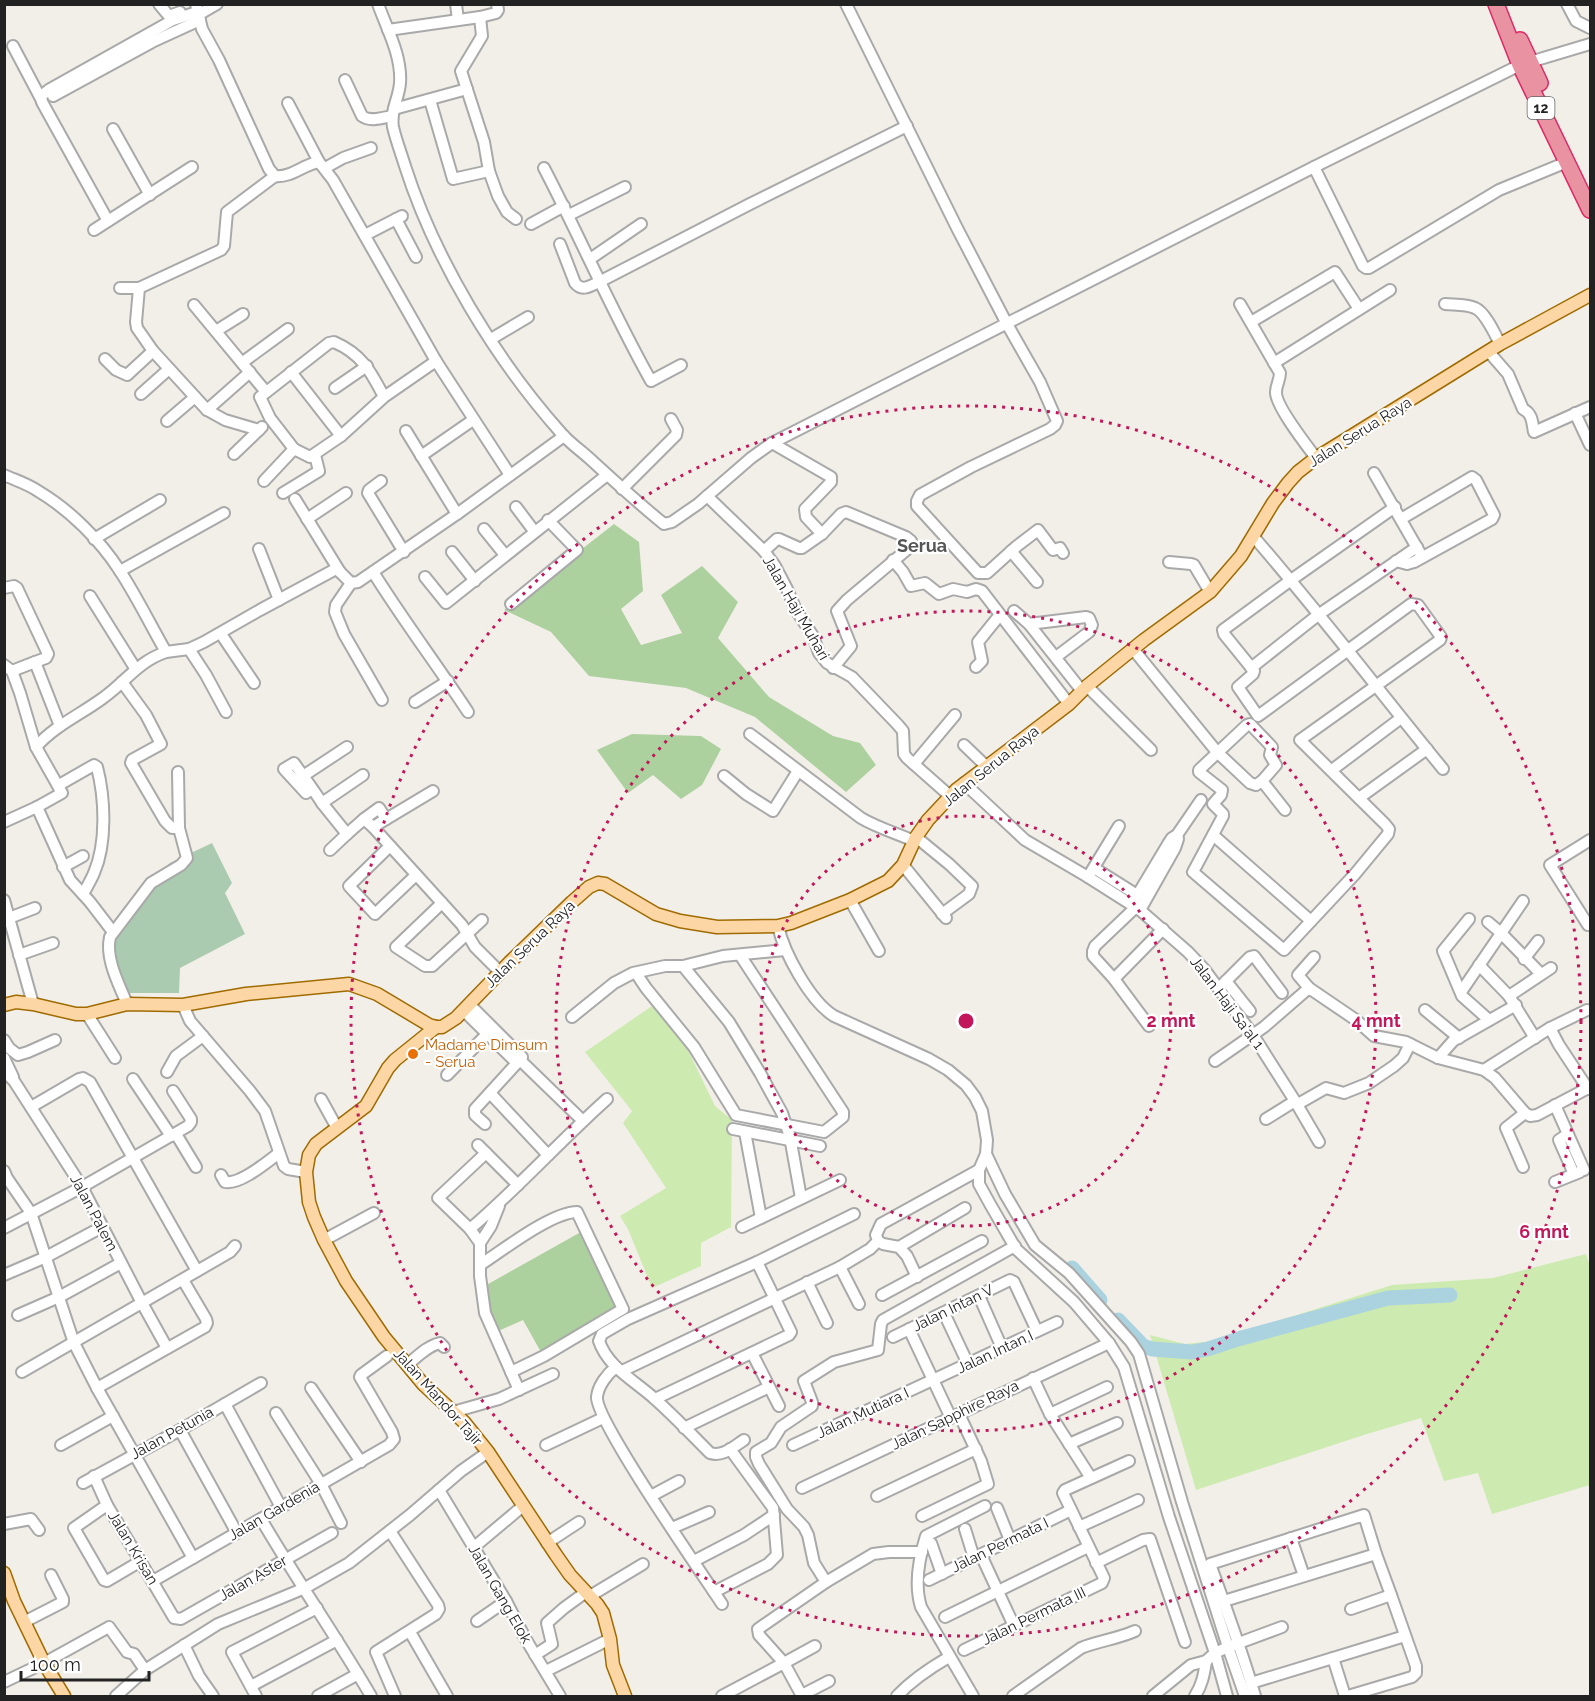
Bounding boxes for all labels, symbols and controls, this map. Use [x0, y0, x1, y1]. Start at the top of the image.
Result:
road number: 12 [1528, 97, 1554, 119]
street label: Jalan Serua Raya [1305, 393, 1415, 471]
district label: Serua [897, 535, 947, 556]
street label: Jalan Haji Muhari [759, 553, 833, 663]
street label: Jalan Serua Raya [940, 722, 1042, 810]
street label: Jalan Serua Raya [481, 897, 579, 991]
street label: Jalan Haji Sa'al 1 [1186, 953, 1268, 1053]
text: 2 mnt [1147, 1010, 1196, 1031]
text: 4 mnt [1351, 1010, 1401, 1031]
centre of rings [956, 1011, 976, 1031]
place label: Madame Dimsum - Serua [425, 1036, 548, 1071]
marker: Madame Dimsum - Serua [406, 1047, 420, 1061]
street label: Jalan Palem [66, 1172, 122, 1254]
text: 6 mnt [1519, 1221, 1569, 1242]
street label: Jalan Intan V [910, 1281, 996, 1335]
street label: Jalan Intan I [954, 1327, 1036, 1377]
street label: Jalan Mandor Tajir [390, 1345, 487, 1450]
street label: Jalan Sapphire Raya [888, 1376, 1022, 1454]
street label: Jalan Mutiara I [814, 1384, 912, 1442]
street label: Jalan Petunia [127, 1403, 217, 1463]
street label: Jalan Gardenia [225, 1478, 323, 1544]
street label: Jalan Krisan [104, 1508, 162, 1588]
street label: Jalan Permata I [948, 1514, 1052, 1576]
street label: Jalan Gang Elok [464, 1541, 536, 1647]
street label: Jalan Aster [216, 1551, 291, 1605]
street label: Jalan Permata III [979, 1583, 1089, 1649]
scale bar [21, 1644, 148, 1682]
text: 100 m [30, 1654, 81, 1675]

